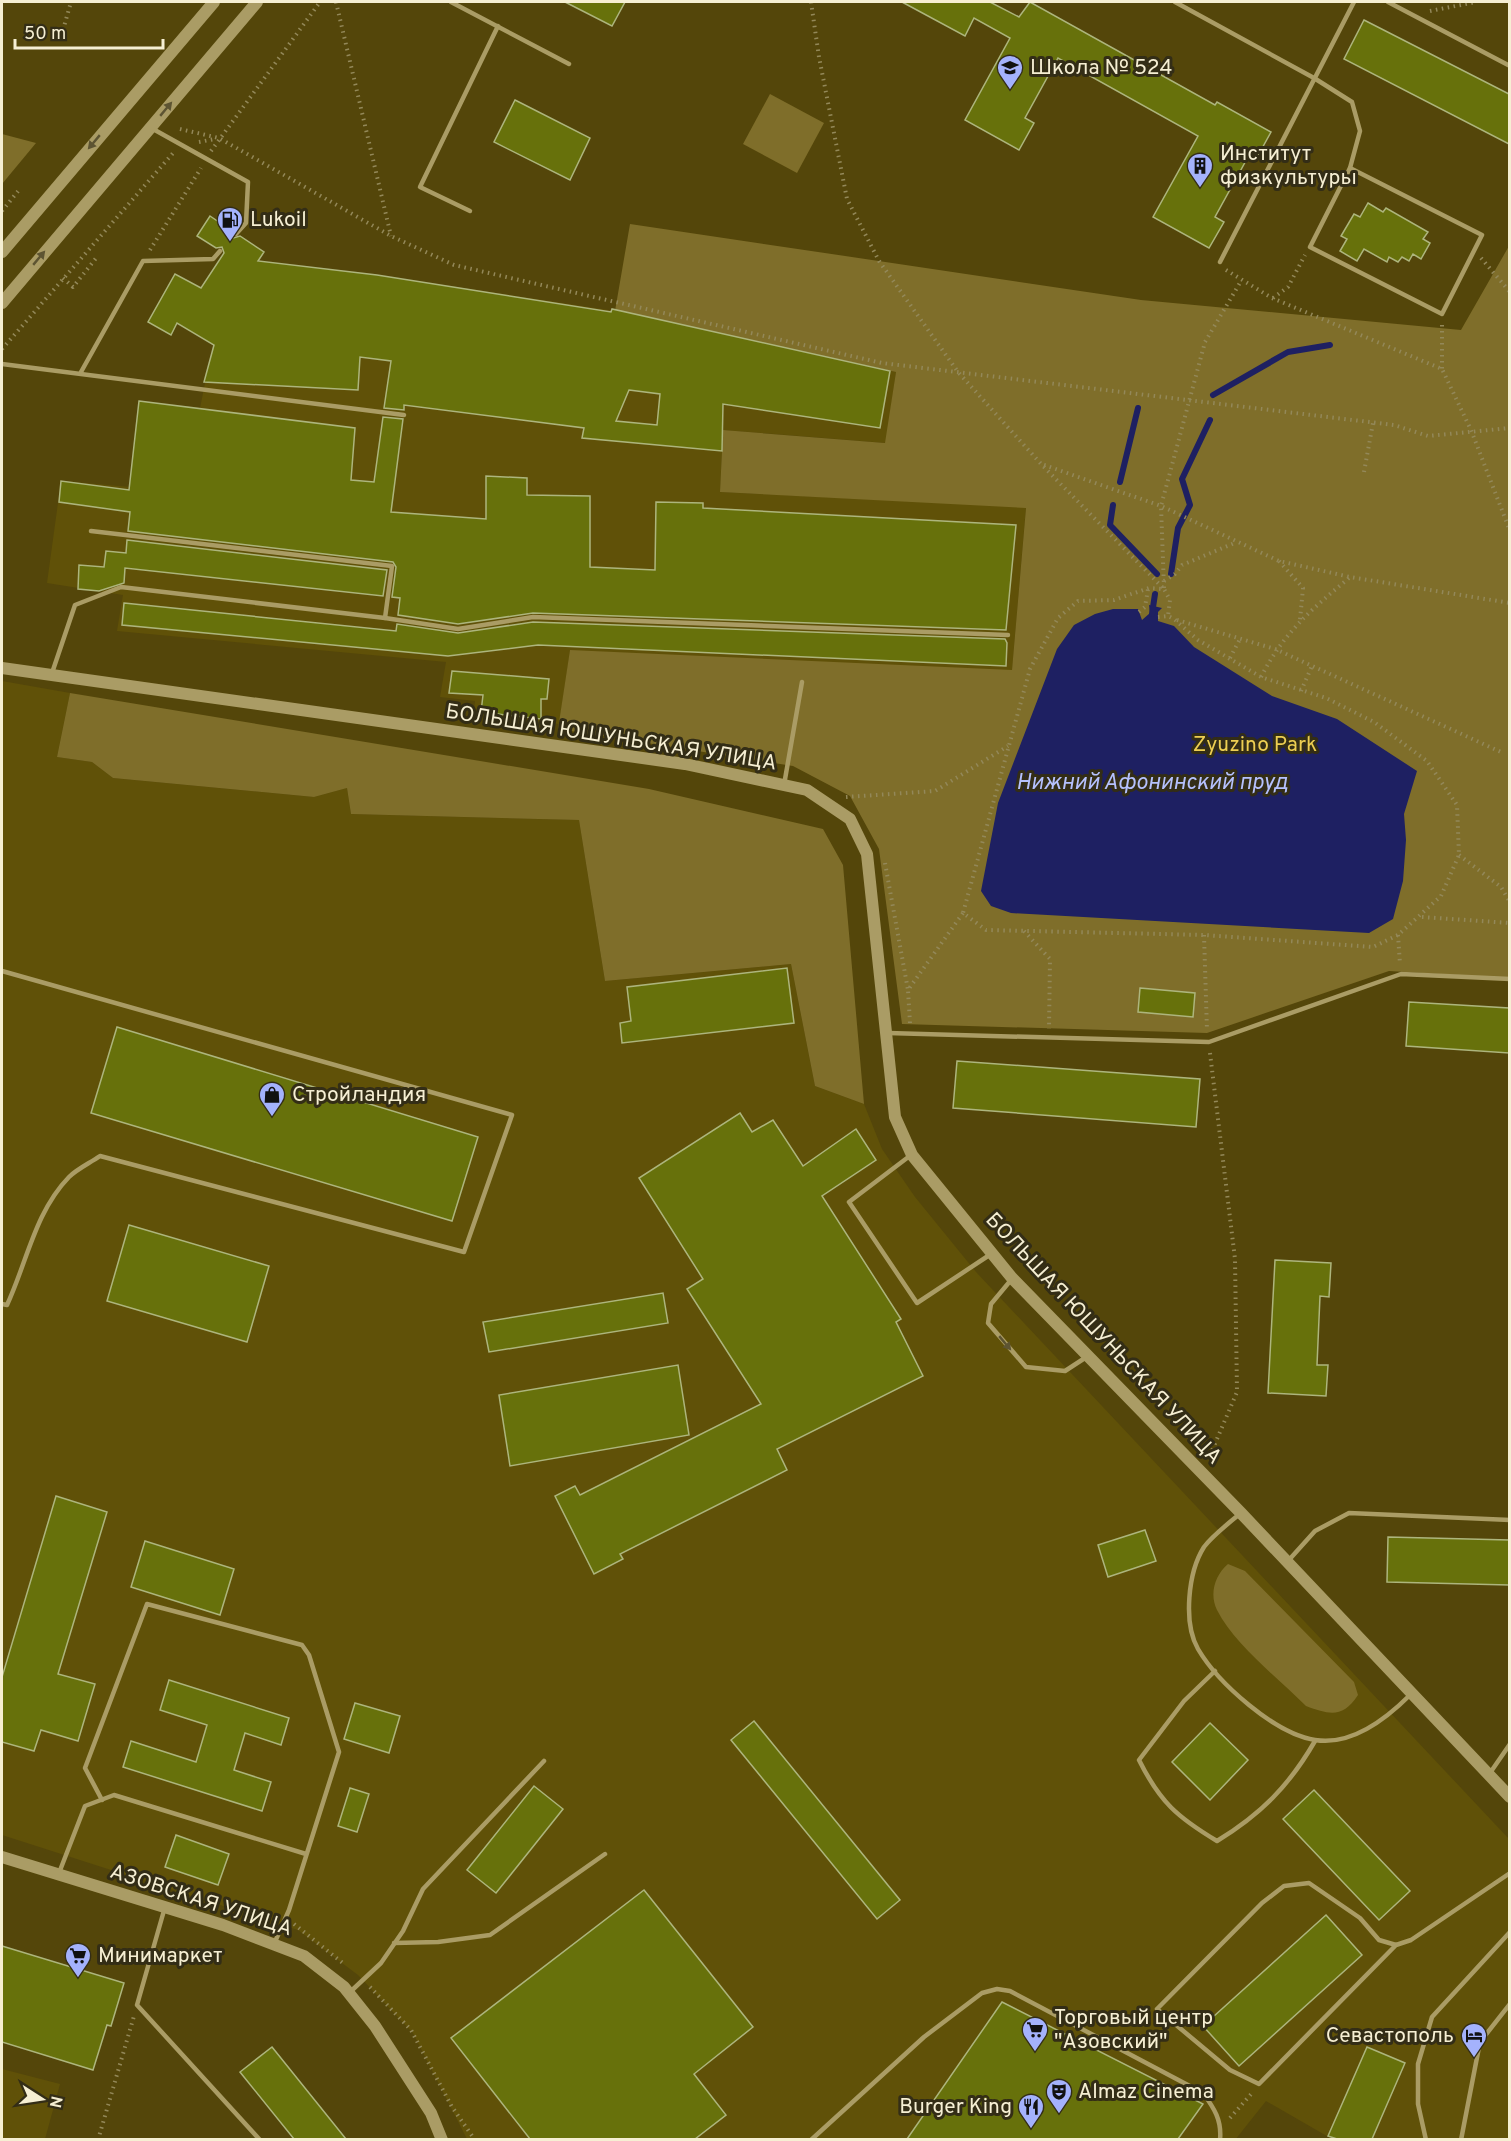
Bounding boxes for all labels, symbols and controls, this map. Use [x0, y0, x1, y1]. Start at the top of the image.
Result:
scale bar [15, 12, 164, 50]
text: 50 m [24, 23, 66, 46]
school or university icon: Школа № 524 [995, 53, 1025, 91]
place label: Школа № 524 [1030, 55, 1173, 82]
one-way arrow [159, 101, 172, 117]
one-way arrow [88, 134, 101, 150]
place label: Институт физкультуры [1220, 141, 1357, 192]
building icon: Институт физкультуры [1185, 151, 1215, 189]
fuel station icon: Lukoil [215, 205, 245, 243]
place label: Lukoil [250, 207, 307, 234]
one-way arrow [32, 251, 45, 266]
street label: БОЛЬШАЯ ЮШУНЬСКАЯ УЛИЦА [444, 698, 778, 778]
park label: Zyuzino Park [1193, 732, 1317, 759]
water label: Нижний Афонинский пруд [1016, 770, 1288, 797]
shop icon: Стройландия [257, 1080, 287, 1118]
place label: Стройландия [292, 1082, 426, 1109]
street label: БОЛЬШАЯ ЮШУНЬСКАЯ УЛИЦА [979, 1207, 1227, 1471]
one-way arrow [999, 1335, 1012, 1351]
street label: АЗОВСКАЯ УЛИЦА [106, 1859, 296, 1943]
supermarket icon: Минимаркет [63, 1941, 93, 1979]
place label: Минимаркет [98, 1943, 222, 1970]
place label: Торговый центр "Азовский" [1054, 2005, 1213, 2056]
supermarket icon: Торговый центр "Азовский" [1020, 2015, 1050, 2053]
hotel icon: Севастополь [1459, 2021, 1489, 2059]
place label: Севастополь [1326, 2023, 1454, 2050]
north arrow [12, 2069, 72, 2129]
theatre icon: Almaz Cinema [1044, 2077, 1074, 2115]
place label: Almaz Cinema [1078, 2079, 1214, 2106]
restaurant icon: Burger King [1016, 2092, 1046, 2130]
text: N [44, 2094, 66, 2109]
place label: Burger King [899, 2094, 1012, 2121]

